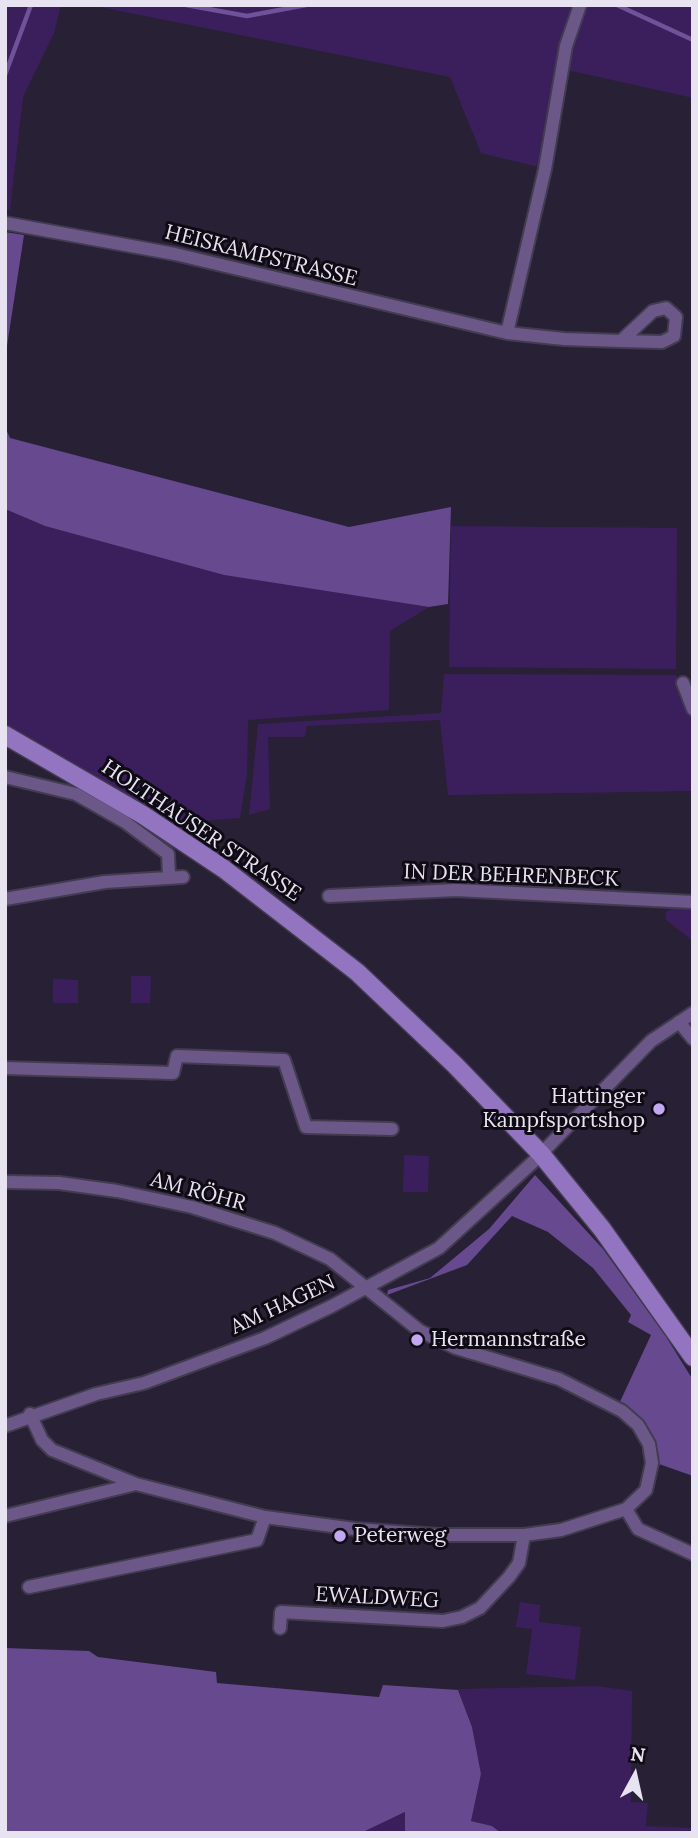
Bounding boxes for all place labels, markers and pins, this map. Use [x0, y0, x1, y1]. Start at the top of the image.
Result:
place label: Hattinger Kampfsportshop [482, 1084, 645, 1134]
marker: Hattinger Kampfsportshop [651, 1101, 667, 1117]
place label: Hermannstraße [431, 1327, 586, 1353]
marker: Hermannstraße [409, 1332, 425, 1348]
place label: Peterweg [354, 1523, 446, 1549]
marker: Peterweg [332, 1528, 348, 1544]

